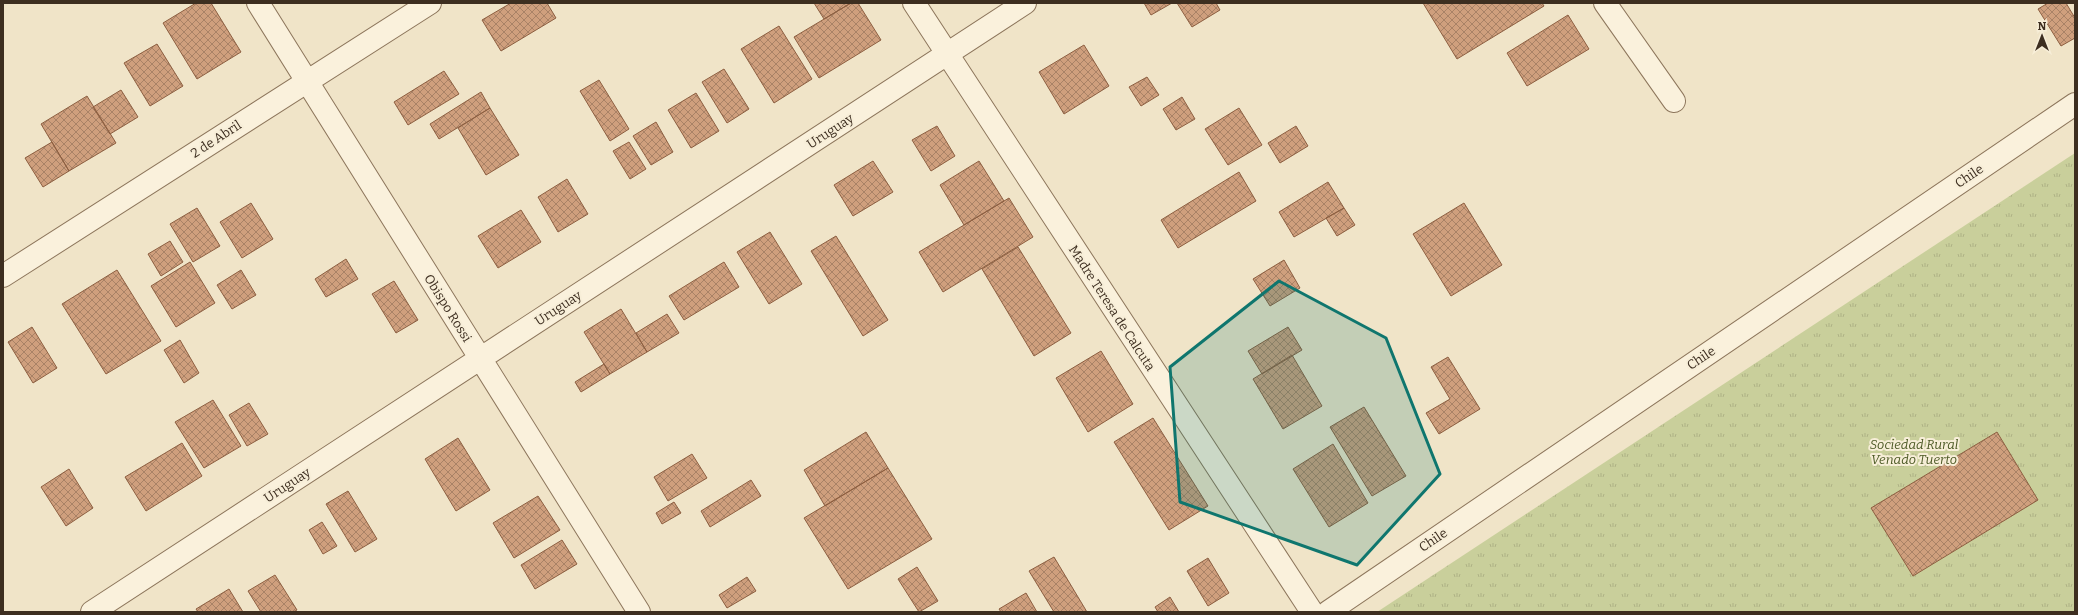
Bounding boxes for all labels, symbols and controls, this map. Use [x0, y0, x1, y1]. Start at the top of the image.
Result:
north arrow [2022, 16, 2062, 56]
text: N [2038, 20, 2047, 33]
street label: Uruguay [804, 110, 856, 152]
street label: 2 de Abril [188, 117, 244, 161]
street label: Chile [1952, 161, 1986, 191]
street label: Madre Teresa de Calcuta [1066, 242, 1158, 374]
street label: Obispo Rossi [421, 271, 475, 345]
street label: Uruguay [532, 287, 584, 329]
street label: Chile [1684, 343, 1718, 373]
park label: Sociedad Rural Venado Tuerto [1870, 437, 1959, 467]
street label: Uruguay [261, 464, 313, 506]
street label: Chile [1416, 525, 1450, 555]

